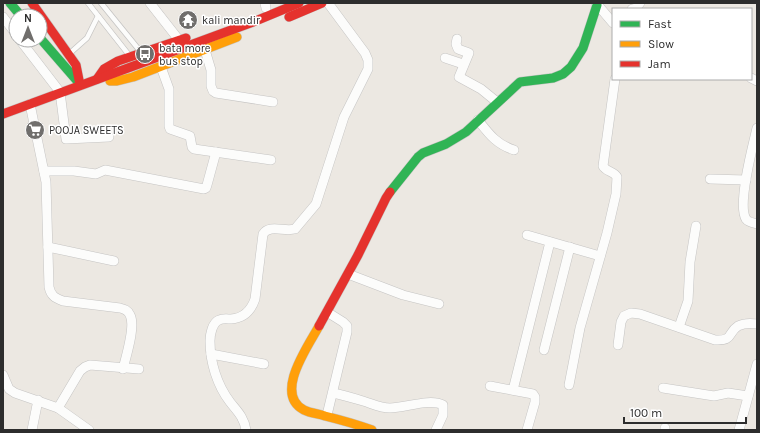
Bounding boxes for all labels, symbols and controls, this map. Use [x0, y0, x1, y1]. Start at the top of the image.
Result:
north arrow [8, 8, 48, 48]
legend [612, 8, 752, 80]
temple icon: kali mandir [177, 9, 199, 31]
text: N [24, 12, 32, 25]
place label: kali mandir [202, 14, 260, 27]
text: Fast [648, 17, 672, 31]
text: Slow [648, 37, 674, 51]
place label: bata more bus stop [159, 42, 211, 68]
bus stop icon: bata more bus stop [134, 43, 156, 65]
text: Jam [648, 57, 671, 71]
supermarket icon: POOJA SWEETS [24, 119, 46, 141]
place label: POOJA SWEETS [49, 124, 124, 137]
scale bar [624, 399, 746, 425]
text: 100 m [630, 406, 662, 420]

